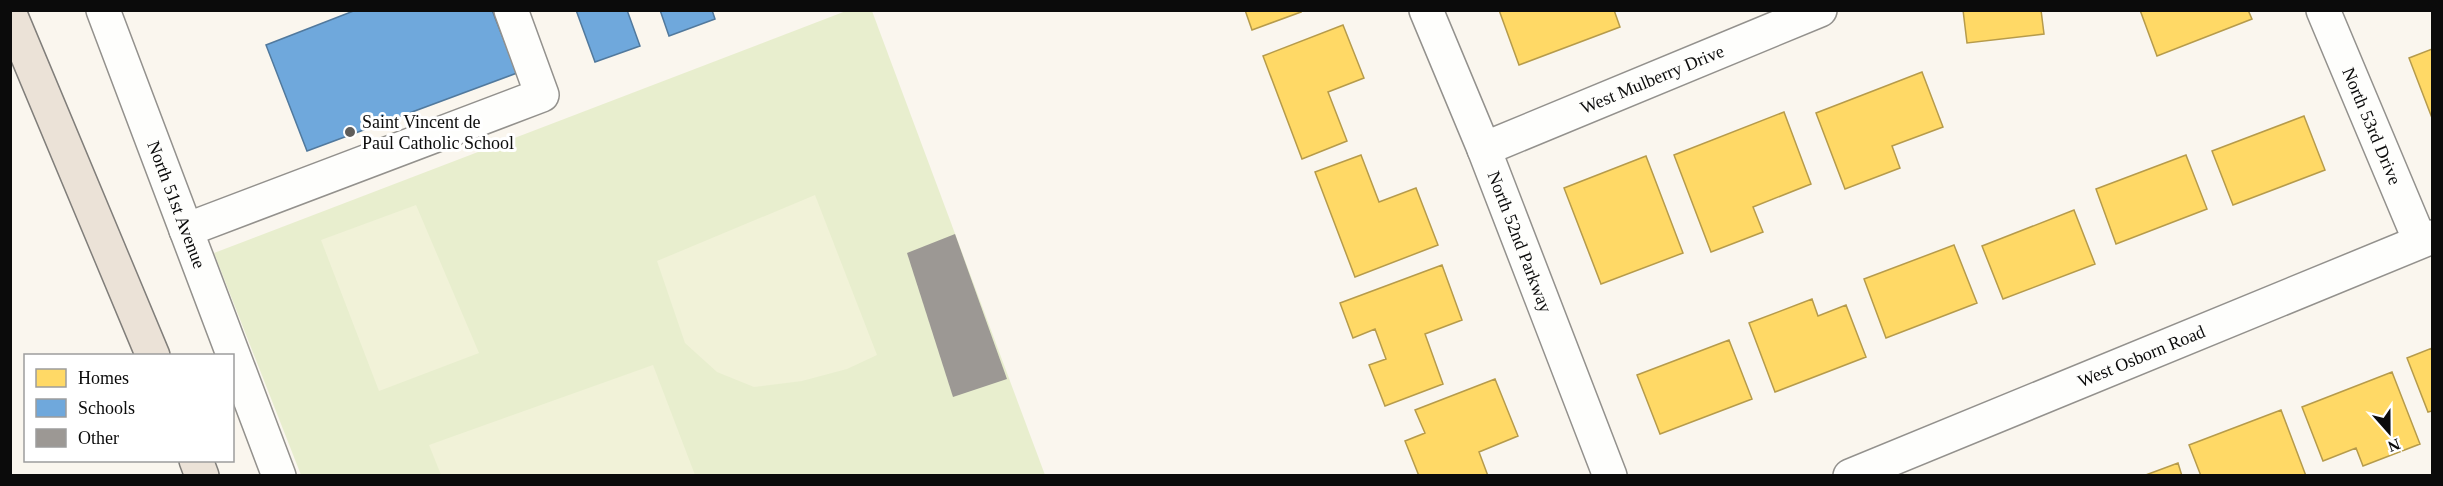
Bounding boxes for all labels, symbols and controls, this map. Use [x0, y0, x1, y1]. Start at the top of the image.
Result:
street label: West Mulberry Drive [1577, 41, 1727, 118]
street label: North 53rd Drive [2338, 65, 2405, 188]
place label: Saint Vincent de Paul Catholic School [362, 112, 514, 153]
marker: Saint Vincent de Paul Catholic School [343, 125, 357, 139]
street label: North 51st Avenue [143, 138, 210, 271]
street label: North 52nd Parkway [1483, 168, 1556, 315]
street label: West Osborn Road [2075, 321, 2208, 391]
legend [24, 354, 234, 462]
text: Homes [78, 368, 129, 388]
text: Schools [78, 398, 135, 418]
north arrow [2359, 402, 2419, 462]
text: Other [78, 428, 119, 448]
text: N [2385, 436, 2403, 456]

